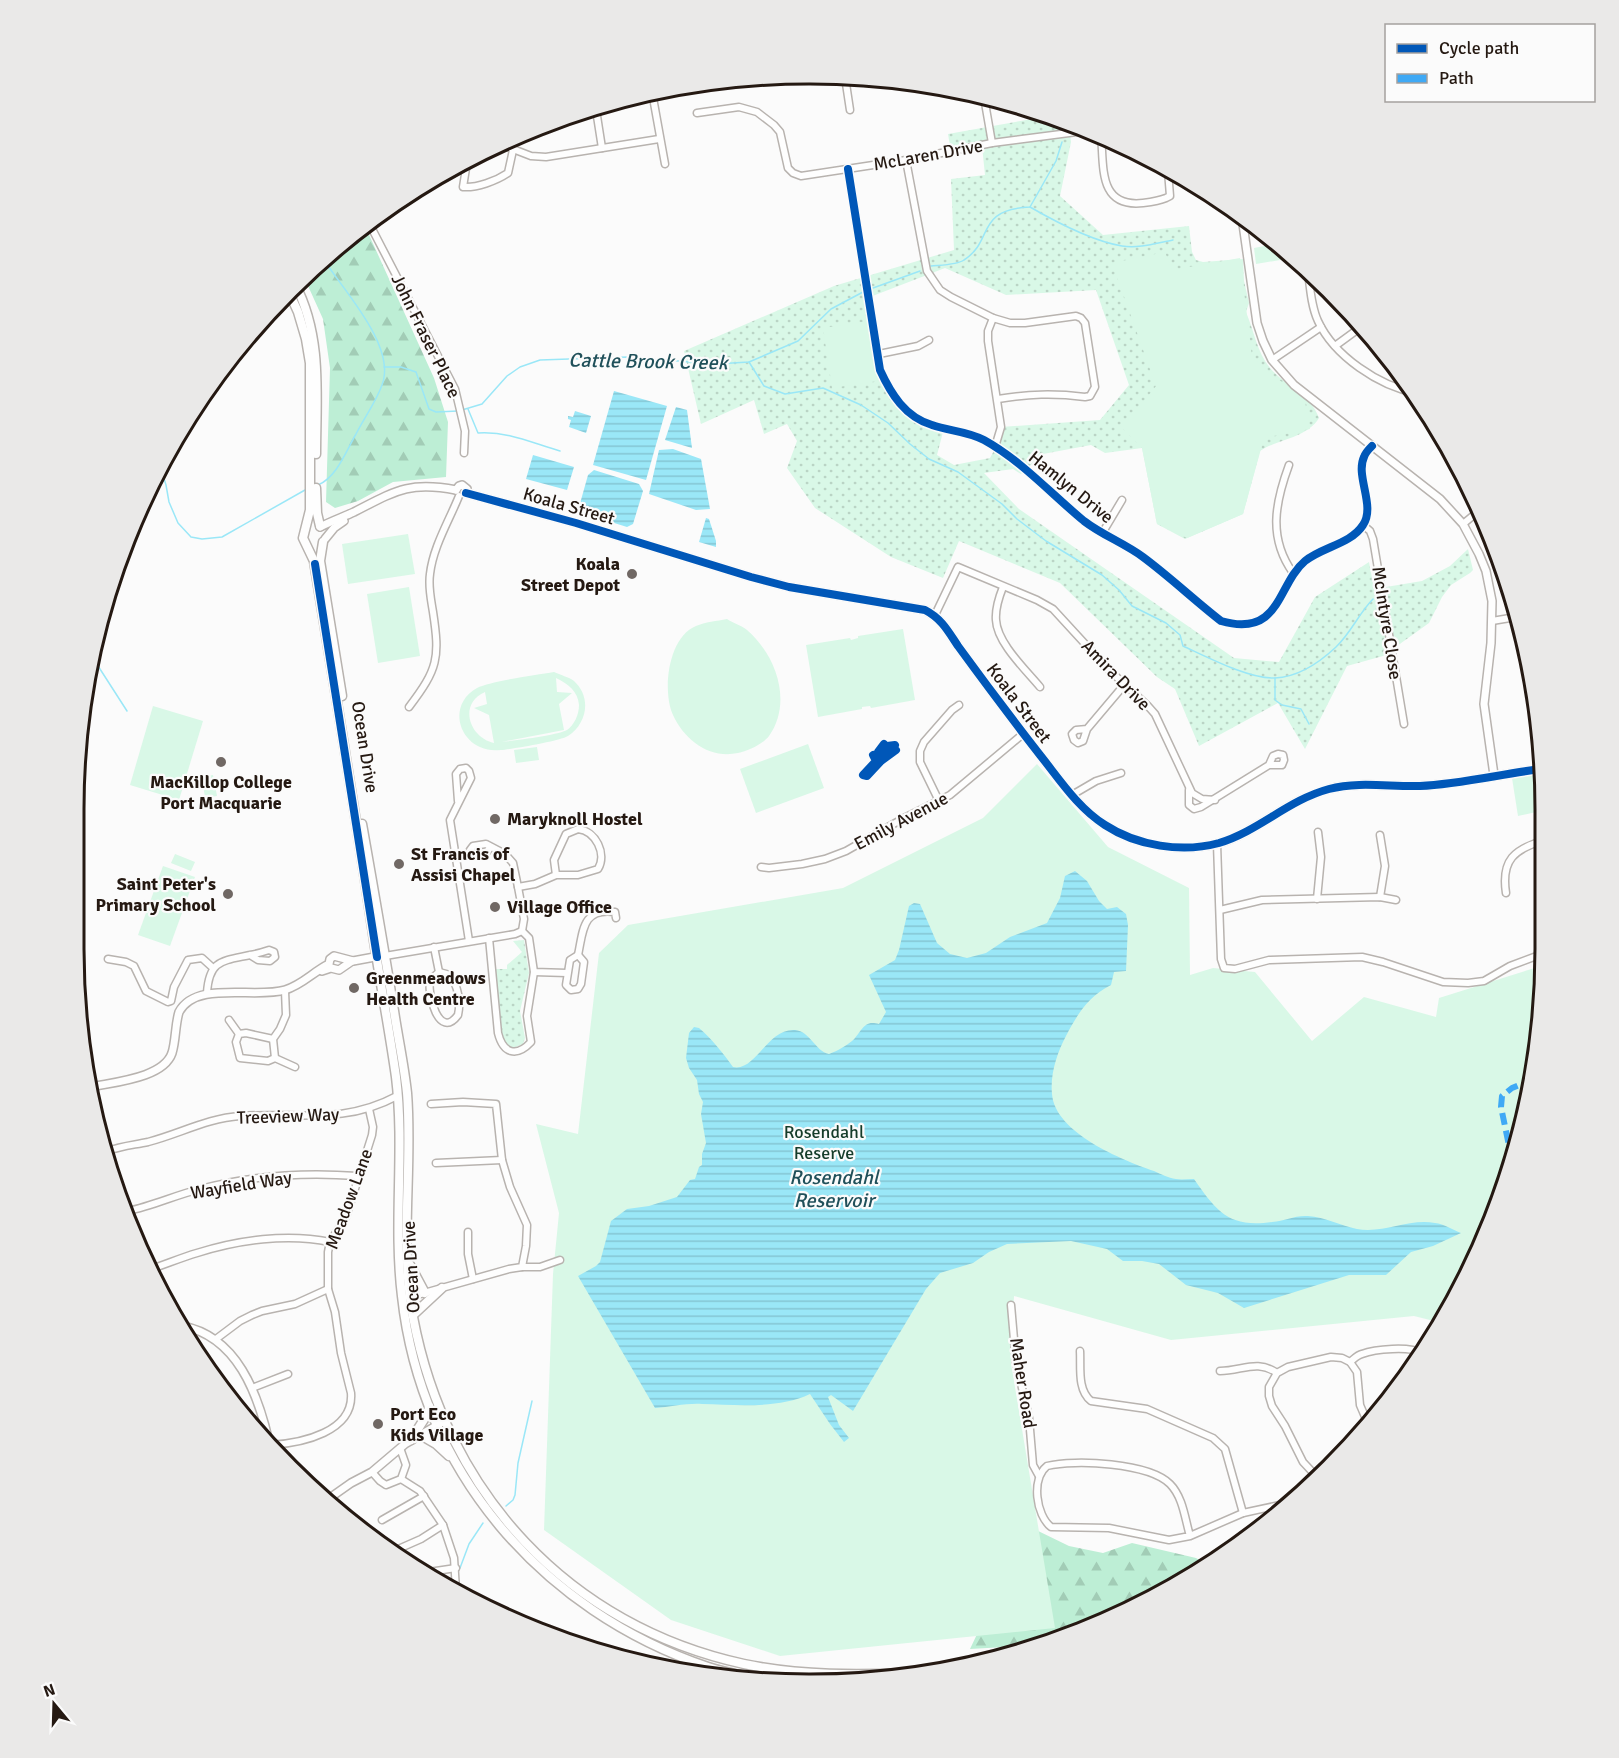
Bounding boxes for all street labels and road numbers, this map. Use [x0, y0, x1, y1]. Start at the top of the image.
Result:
street label: McLaren Drive [872, 135, 984, 175]
street label: John Fraser Place [387, 270, 465, 402]
street label: Hamlyn Drive [1024, 446, 1118, 528]
street label: Koala Street [521, 482, 617, 530]
street label: McIntyre Close [1367, 565, 1407, 681]
street label: Amira Drive [1077, 635, 1155, 715]
street label: Koala Street [982, 659, 1056, 747]
street label: Ocean Drive [347, 700, 383, 794]
street label: Emily Avenue [850, 787, 952, 855]
street label: Treeview Way [236, 1103, 340, 1129]
street label: Meadow Lane [321, 1146, 377, 1252]
street label: Wayfield Way [189, 1166, 294, 1204]
street label: Ocean Drive [398, 1220, 424, 1314]
street label: Maher Road [1005, 1336, 1041, 1430]

